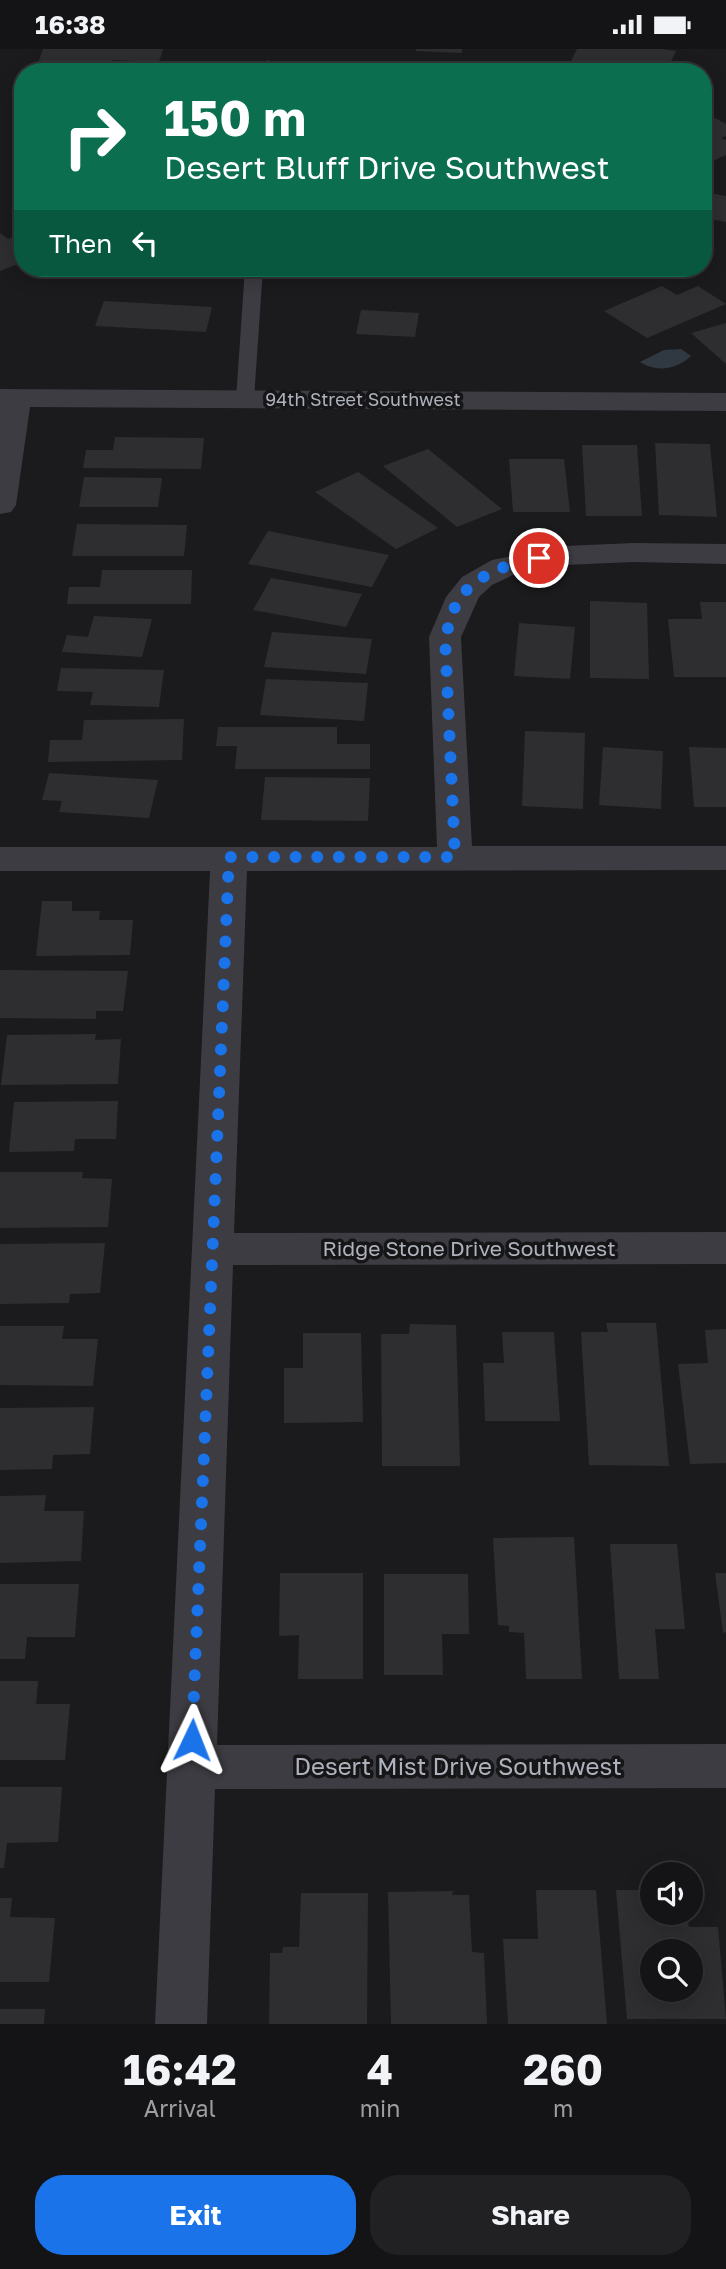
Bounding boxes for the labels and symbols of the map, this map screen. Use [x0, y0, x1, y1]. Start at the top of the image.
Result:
street label: 94th Street Southwest [265, 388, 461, 410]
pin [509, 528, 569, 588]
street label: Ridge Stone Drive Southwest [322, 1235, 616, 1261]
position arrow [155, 1703, 229, 1777]
street label: Desert Mist Drive Southwest [294, 1751, 622, 1780]

